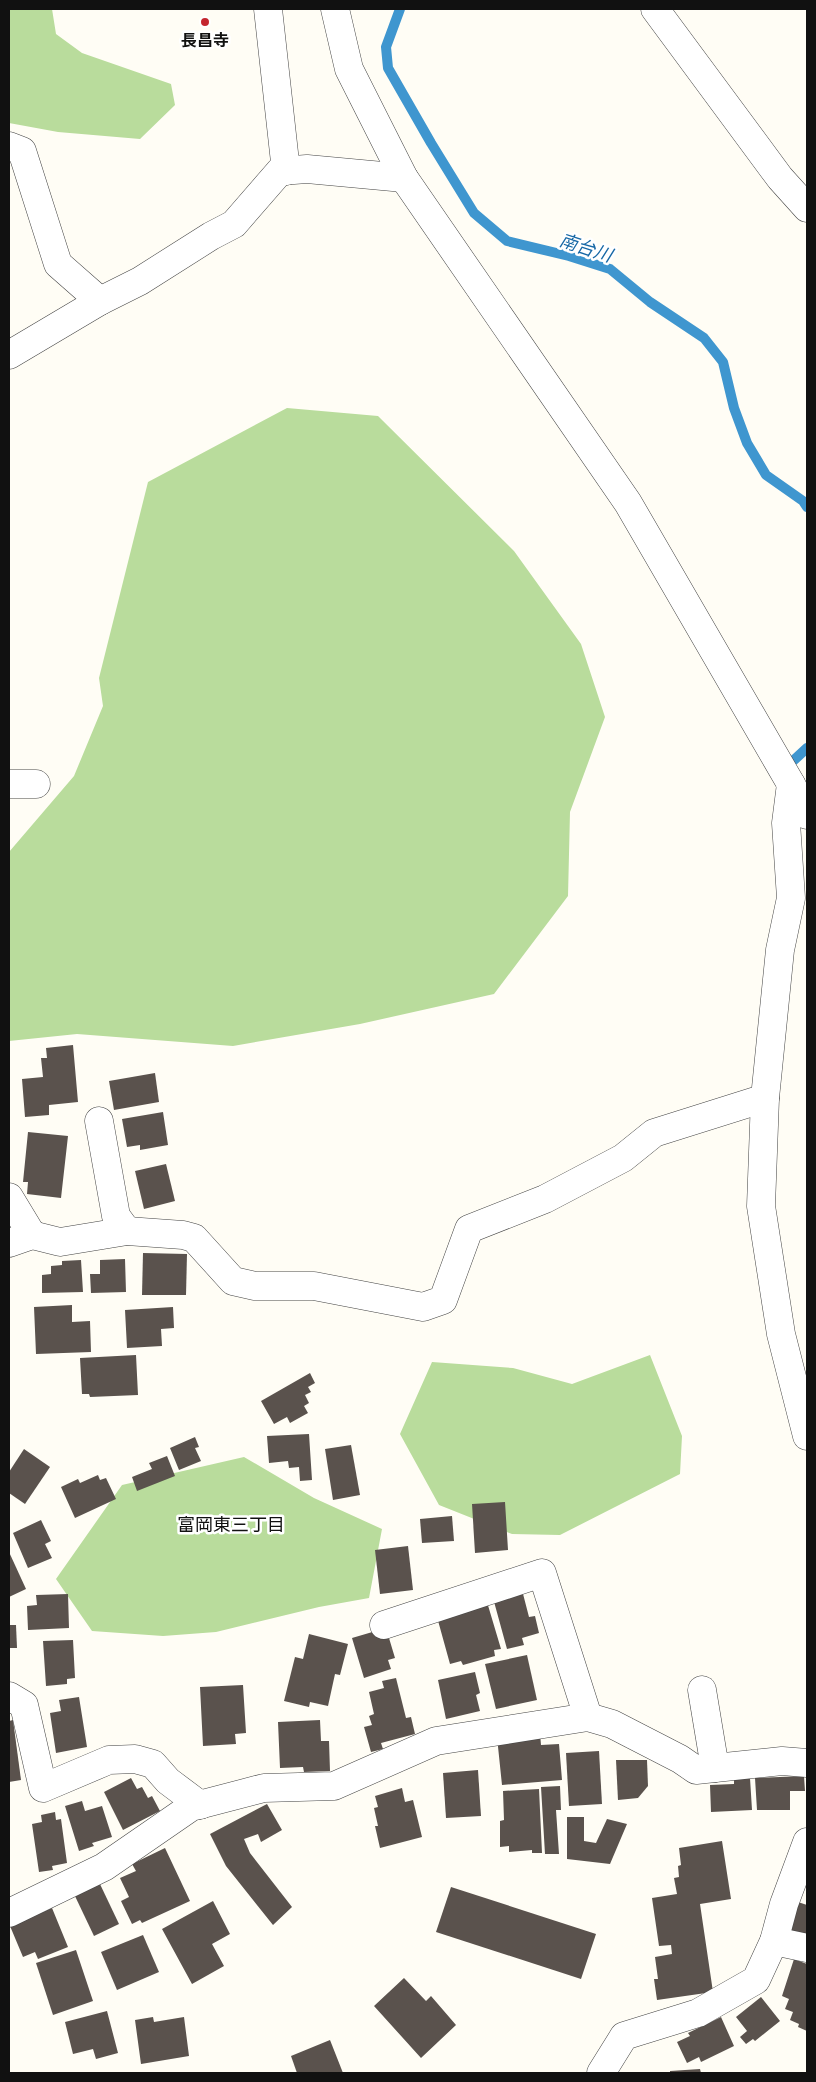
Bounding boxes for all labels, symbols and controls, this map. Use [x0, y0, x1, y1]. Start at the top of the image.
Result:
marker: 長昌寺 [199, 16, 211, 28]
place label: 長昌寺 [181, 29, 229, 51]
water label: 南台川 [557, 227, 617, 267]
district label: 富岡東三丁目 [177, 1512, 285, 1536]

